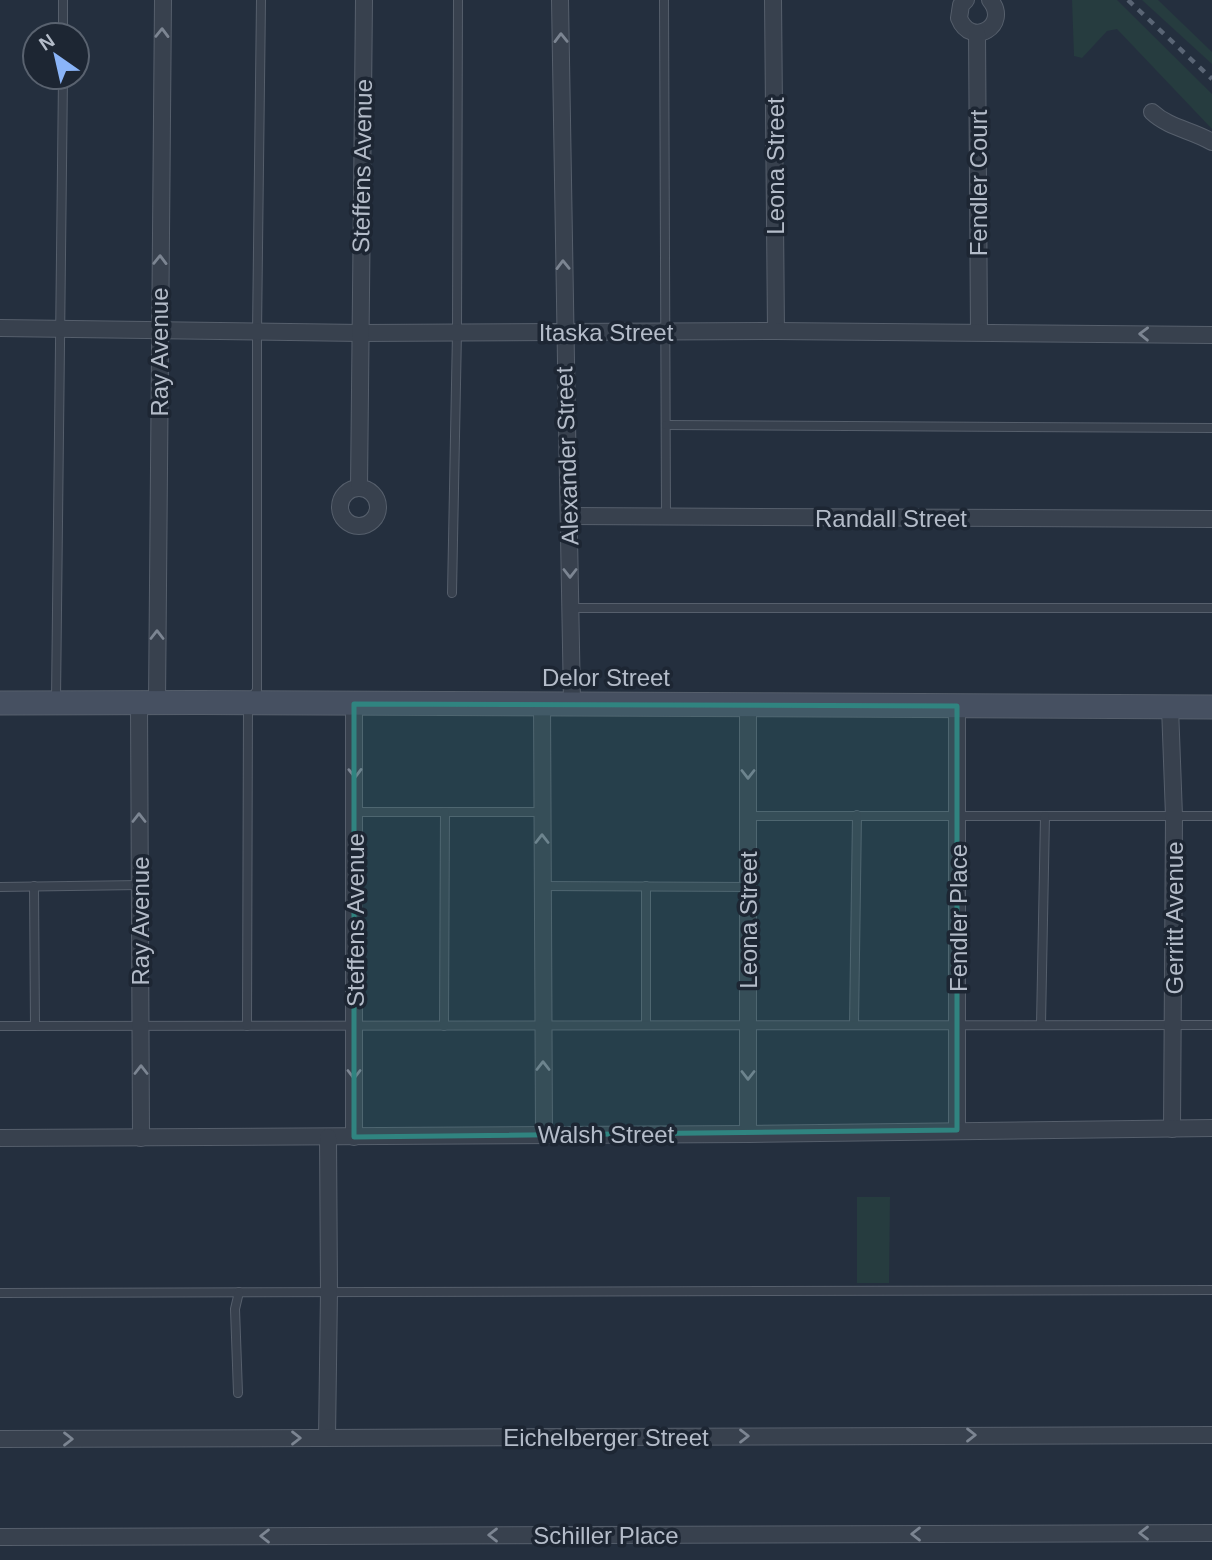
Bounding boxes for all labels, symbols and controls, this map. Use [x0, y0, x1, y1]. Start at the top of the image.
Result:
north arrow [21, 21, 91, 91]
one-way arrow [155, 27, 170, 38]
text: N [35, 30, 58, 55]
one-way arrow [553, 32, 569, 43]
street label: Steffens Avenue [347, 79, 377, 253]
street label: Leona Street [762, 97, 789, 235]
street label: Fendler Court [965, 109, 992, 256]
one-way arrow [152, 255, 168, 265]
one-way arrow [555, 260, 571, 270]
street label: Ray Avenue [146, 288, 173, 417]
street label: Itaska Street [539, 319, 674, 346]
one-way arrow [1138, 326, 1149, 342]
street label: Alexander Street [550, 366, 584, 546]
street label: Randall Street [815, 505, 967, 532]
one-way arrow [562, 569, 578, 579]
one-way arrow [150, 629, 165, 640]
street label: Delor Street [542, 664, 670, 691]
one-way arrow [347, 767, 362, 778]
one-way arrow [740, 769, 756, 779]
one-way arrow [131, 812, 147, 822]
street label: Steffens Avenue [342, 833, 369, 1007]
one-way arrow [534, 833, 550, 843]
street label: Gerritt Avenue [1161, 842, 1188, 994]
street label: Fendler Place [945, 844, 972, 992]
street label: Leona Street [735, 851, 762, 989]
street label: Ray Avenue [127, 857, 154, 986]
one-way arrow [535, 1060, 551, 1071]
one-way arrow [133, 1064, 149, 1074]
one-way arrow [346, 1069, 362, 1079]
one-way arrow [740, 1070, 756, 1080]
street label: Walsh Street [538, 1121, 675, 1148]
street label: Eichelberger Street [503, 1424, 709, 1451]
one-way arrow [966, 1427, 977, 1443]
one-way arrow [739, 1428, 749, 1444]
one-way arrow [291, 1430, 301, 1446]
one-way arrow [63, 1431, 74, 1447]
street label: Schiller Place [533, 1522, 679, 1549]
one-way arrow [1138, 1525, 1149, 1541]
one-way arrow [911, 1526, 922, 1541]
one-way arrow [487, 1527, 498, 1543]
one-way arrow [260, 1528, 270, 1544]

